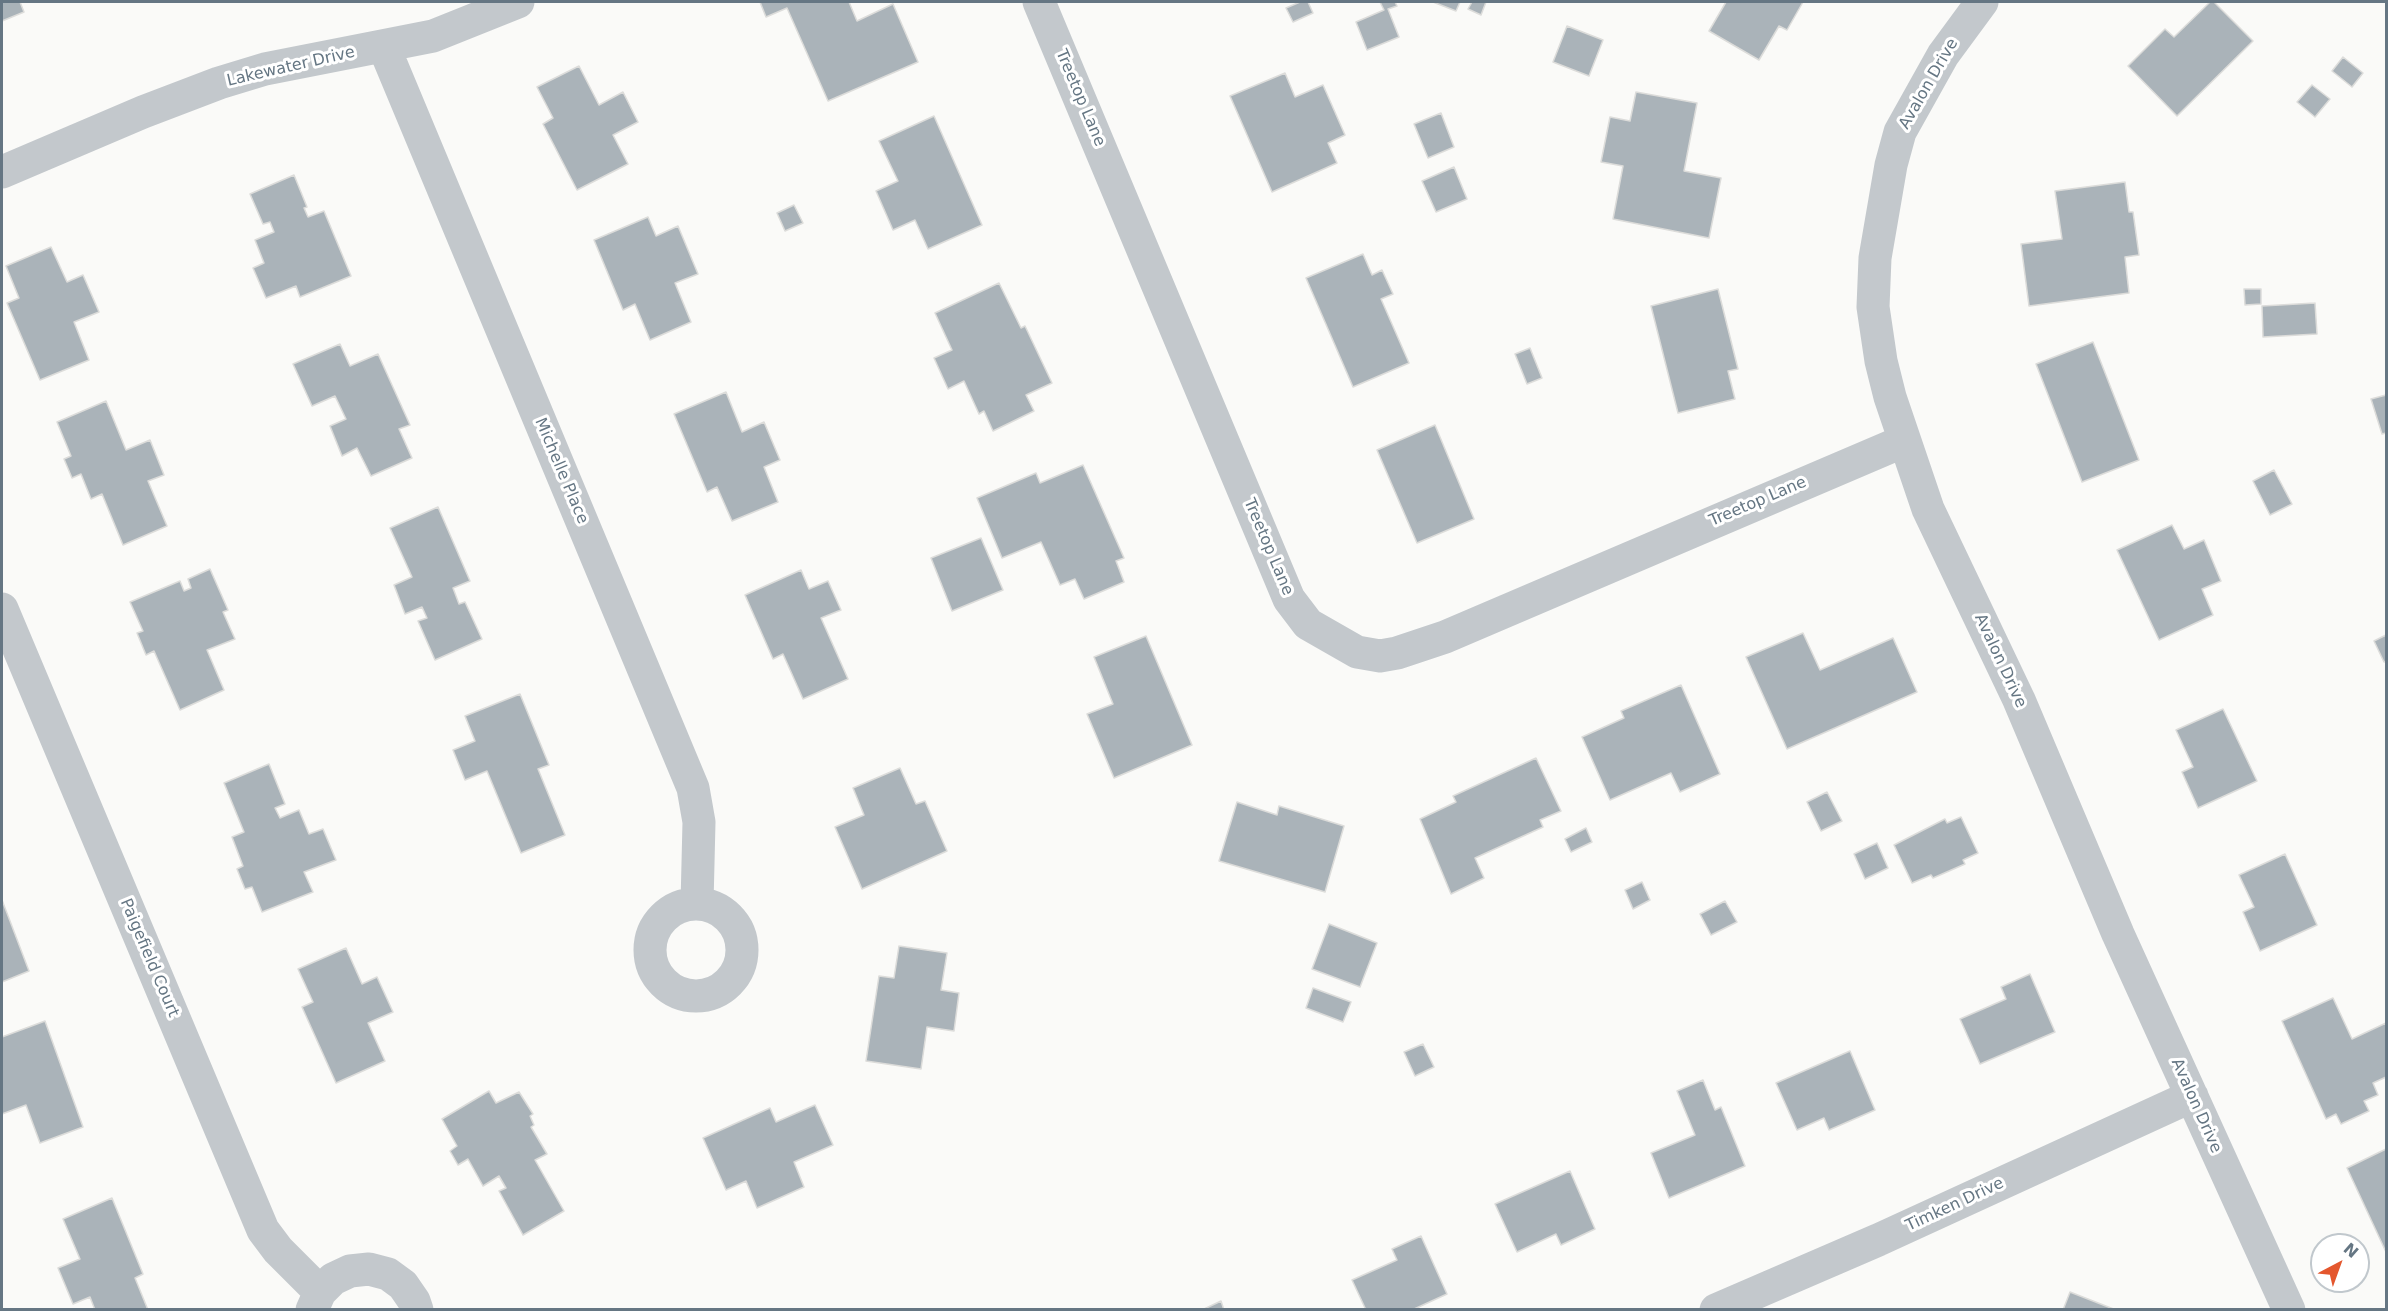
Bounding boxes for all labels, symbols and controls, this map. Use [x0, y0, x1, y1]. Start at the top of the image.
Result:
street label: Avalon Drive [1895, 35, 1963, 133]
street label: Lakewater Drive [225, 43, 357, 91]
street label: Treetop Lane [1051, 47, 1109, 149]
street label: Michelle Place [530, 415, 592, 527]
street label: Treetop Lane [1707, 473, 1809, 531]
street label: Treetop Lane [1239, 496, 1297, 598]
street label: Avalon Drive [1970, 611, 2030, 711]
street label: Paigefield Court [115, 896, 183, 1020]
street label: Avalon Drive [2167, 1056, 2225, 1156]
street label: Timken Drive [1903, 1174, 2007, 1236]
north arrow [2310, 1233, 2370, 1293]
text: N [2340, 1239, 2362, 1262]

